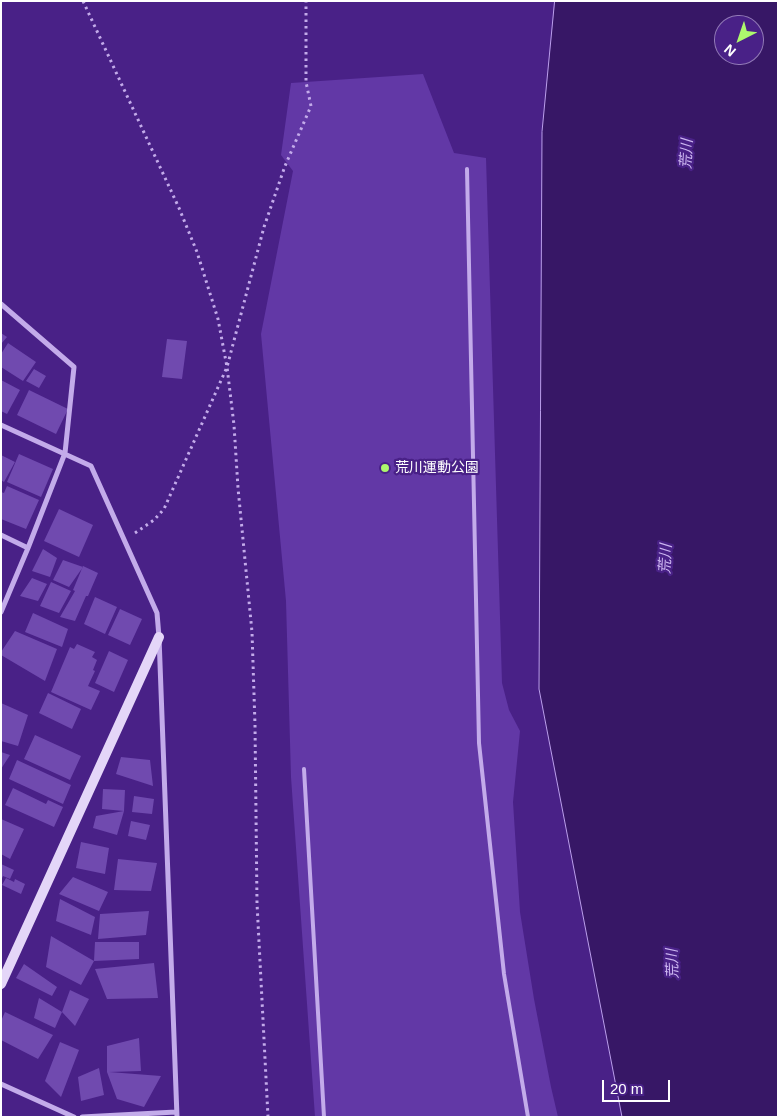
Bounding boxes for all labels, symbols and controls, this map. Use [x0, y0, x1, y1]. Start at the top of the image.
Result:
north arrow [714, 15, 764, 65]
text: N [721, 41, 739, 60]
water label: 荒川 [677, 139, 697, 169]
place label: 荒川運動公園 [395, 460, 479, 476]
marker: 荒川運動公園 [379, 462, 391, 474]
water label: 荒川 [656, 544, 676, 574]
water label: 荒川 [663, 949, 683, 979]
scale bar [604, 1070, 672, 1102]
text: 20 m [610, 1080, 643, 1097]

